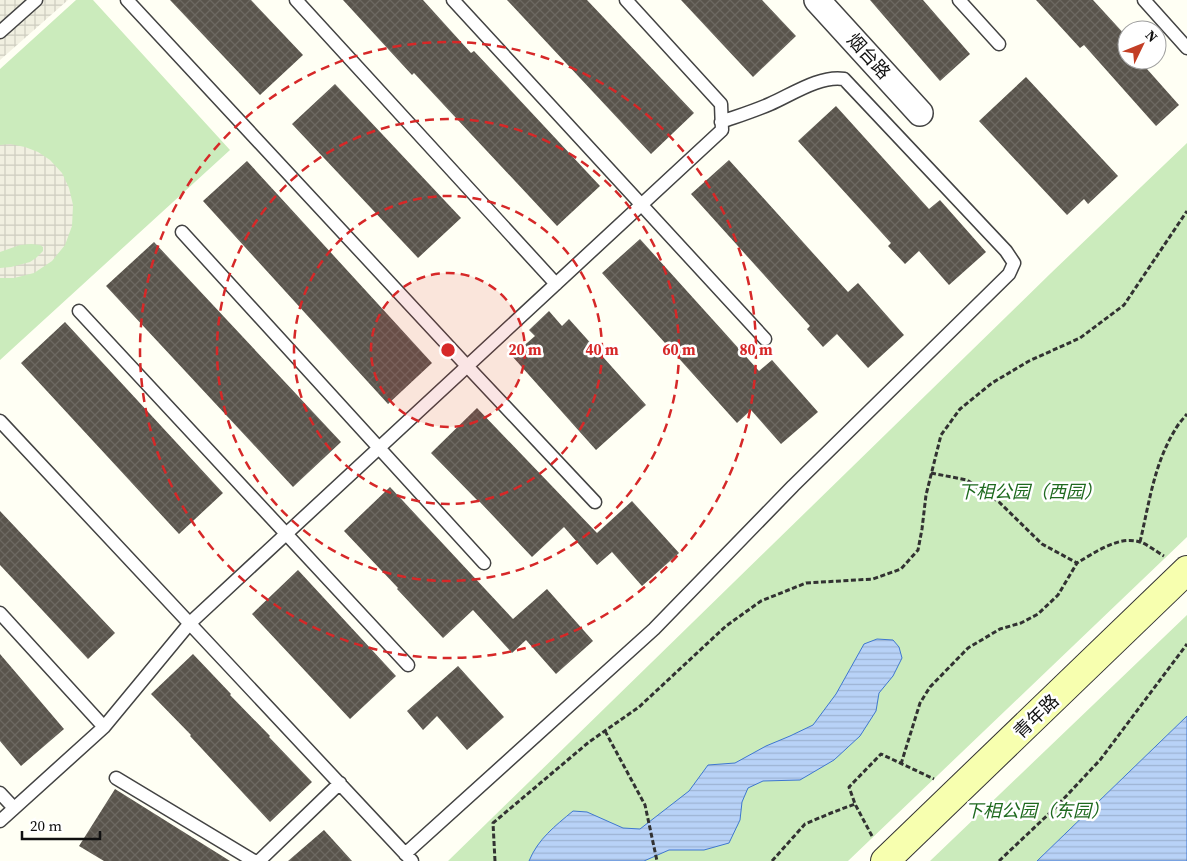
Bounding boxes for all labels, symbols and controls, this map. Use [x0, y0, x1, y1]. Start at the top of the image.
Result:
north arrow [1117, 20, 1167, 70]
text: N [1141, 26, 1162, 47]
street label: 烟台路 [842, 28, 896, 84]
text: 20 m [508, 339, 542, 360]
text: 40 m [585, 339, 619, 360]
text: 60 m [662, 339, 696, 360]
text: 80 m [739, 339, 773, 360]
centre of rings [439, 341, 457, 359]
park label: 下相公园（西园） [958, 479, 1102, 504]
street label: 青年路 [1008, 688, 1064, 744]
park label: 下相公园（东园） [965, 798, 1109, 823]
scale bar [22, 808, 100, 840]
text: 20 m [30, 815, 62, 836]

